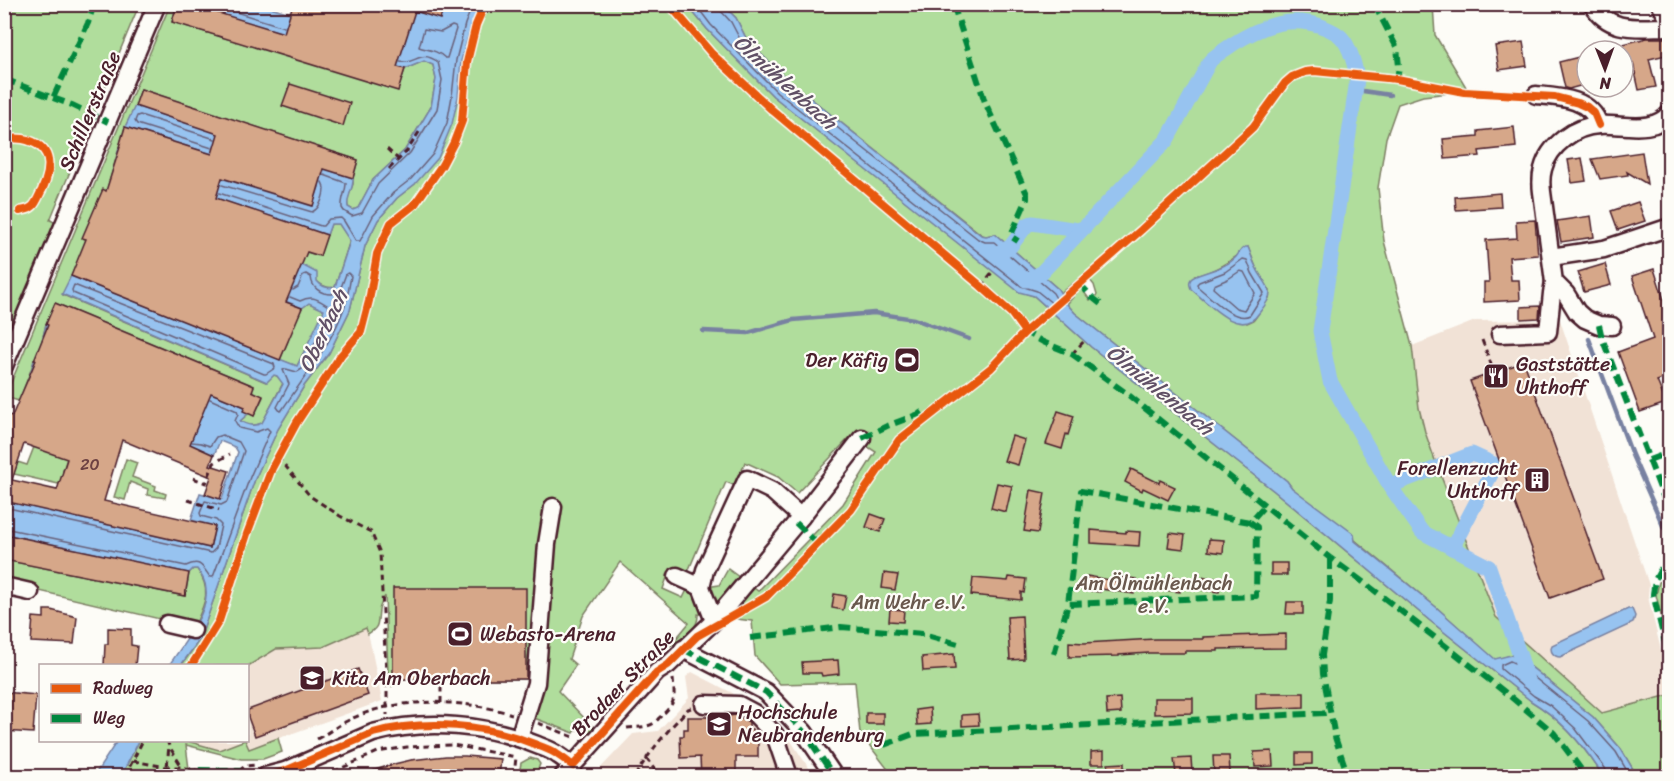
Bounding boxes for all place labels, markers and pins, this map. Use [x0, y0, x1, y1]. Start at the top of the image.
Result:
place label: Der Käfig [805, 343, 888, 378]
sports icon: Der Käfig [892, 345, 922, 375]
place label: Gaststätte Uhthoff [1516, 347, 1610, 405]
restaurant icon: Gaststätte Uhthoff [1481, 361, 1511, 391]
place label: Forellenzucht Uhthoff [1397, 451, 1521, 509]
building icon: Forellenzucht Uhthoff [1522, 465, 1552, 495]
place label: Webasto-Arena [480, 617, 617, 652]
sports icon: Webasto-Arena [445, 619, 475, 649]
place label: Kita Am Oberbach [332, 661, 491, 696]
school or university icon: Kita Am Oberbach [297, 663, 327, 693]
place label: Hochschule Neubrandenburg [738, 695, 884, 753]
school or university icon: Hochschule Neubrandenburg [704, 709, 734, 739]

